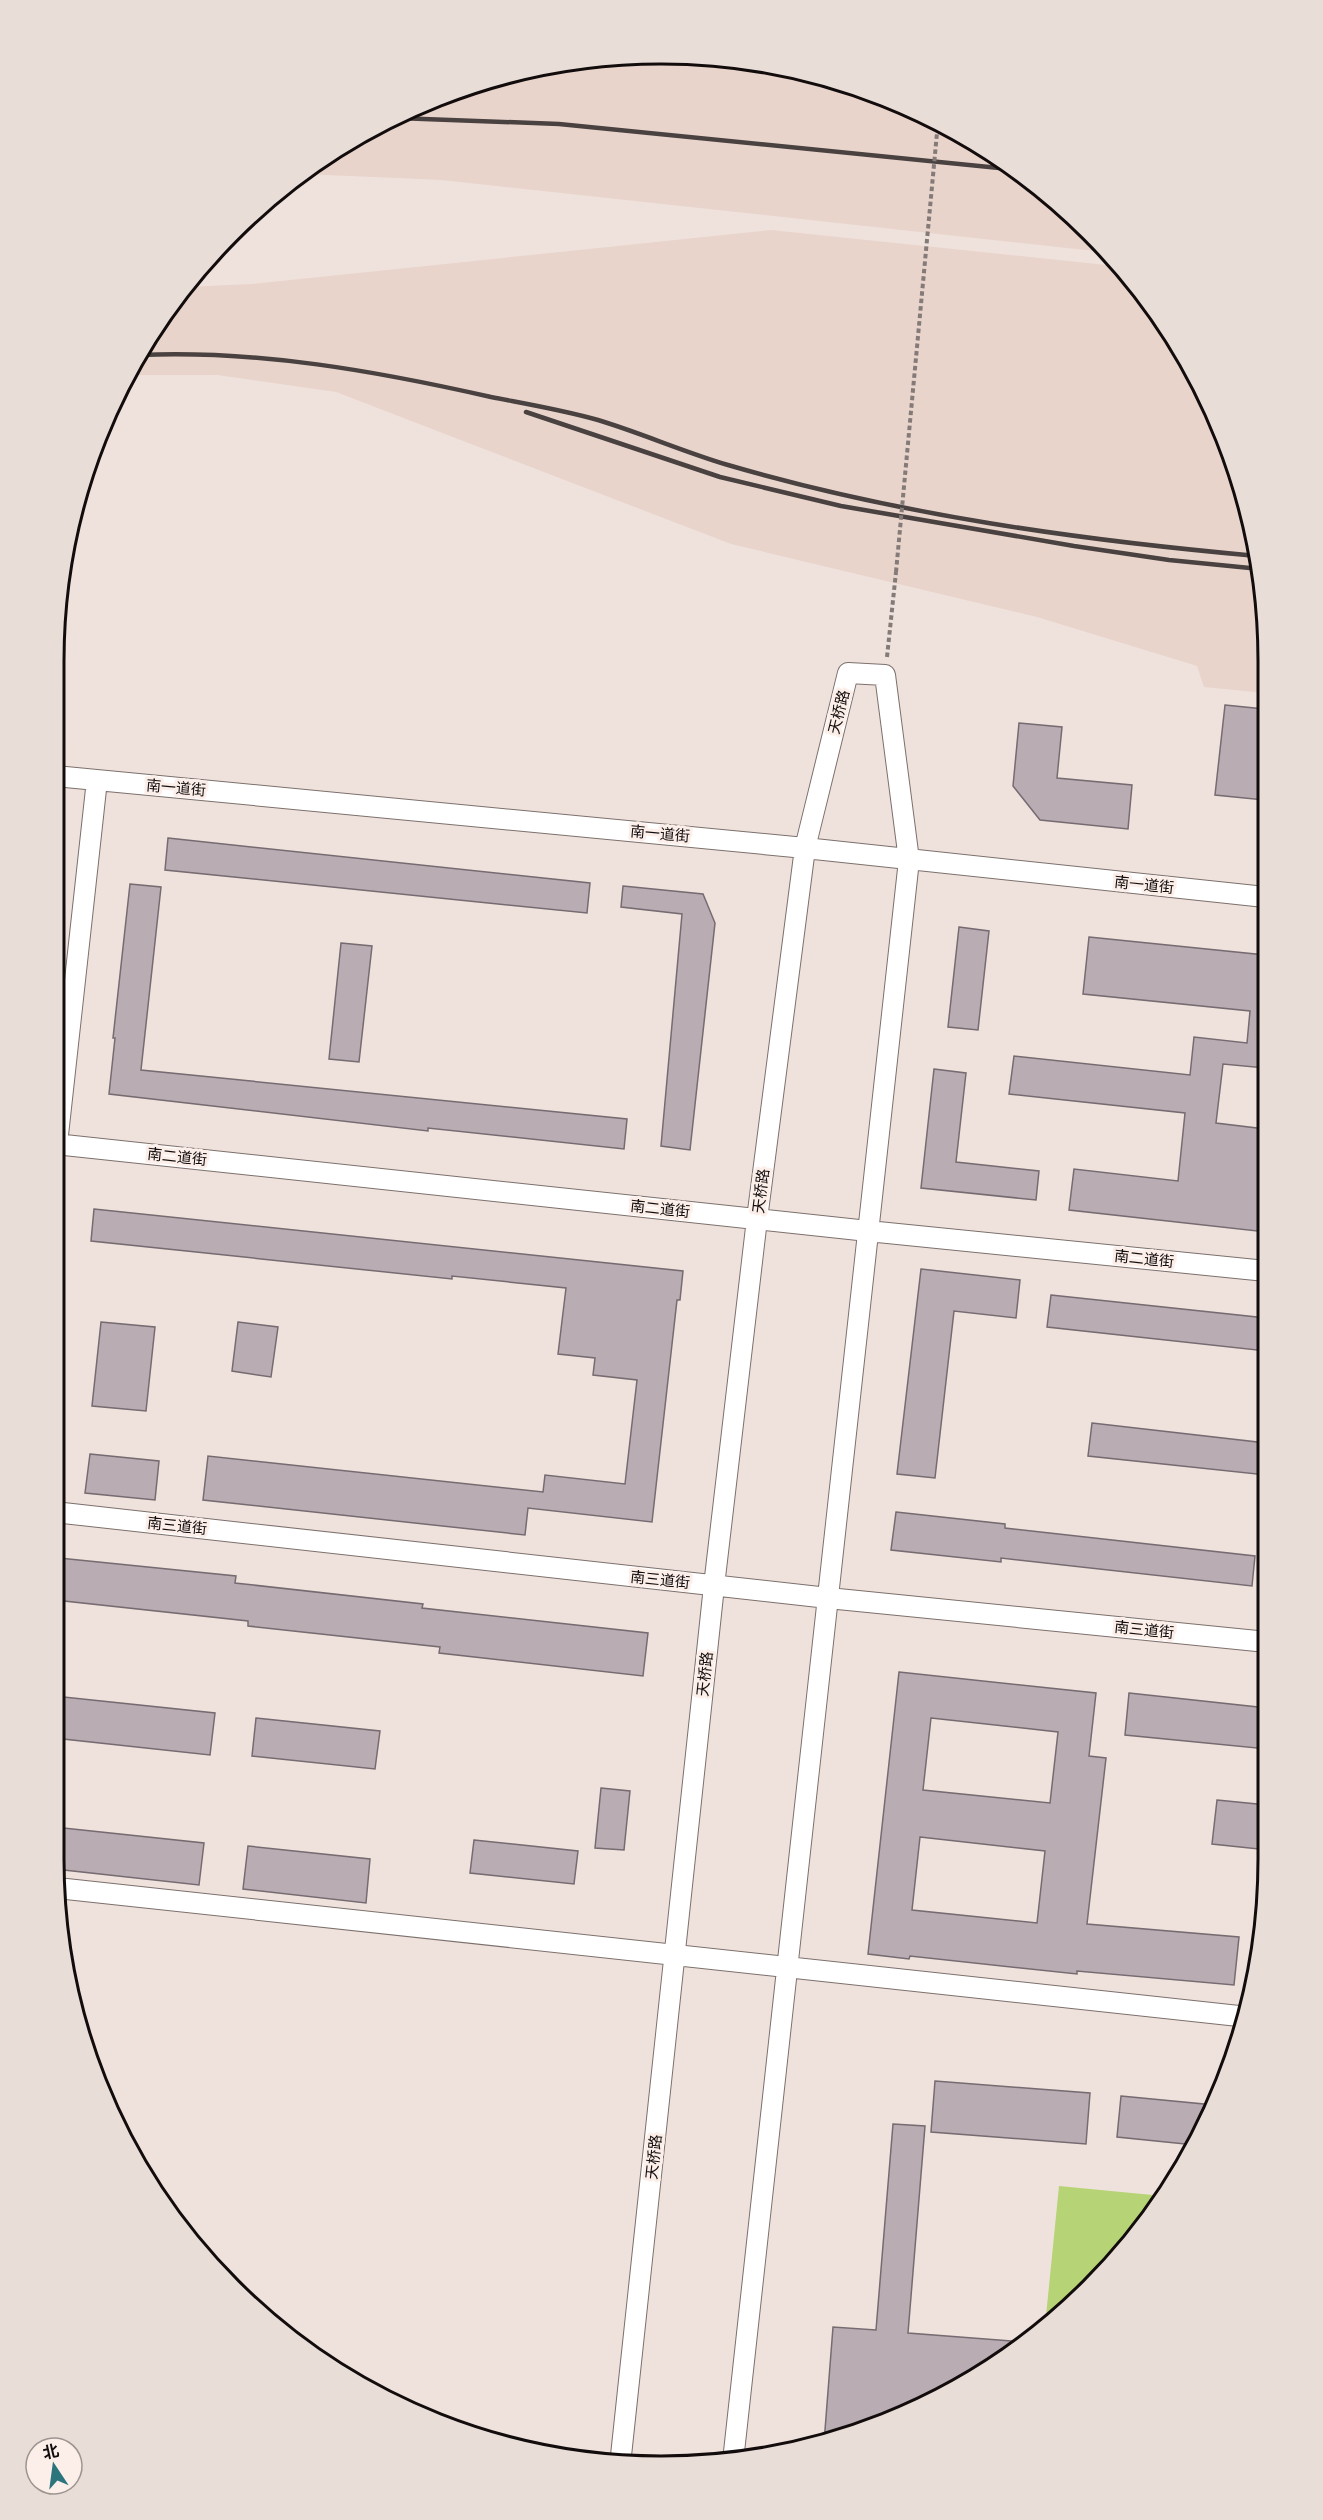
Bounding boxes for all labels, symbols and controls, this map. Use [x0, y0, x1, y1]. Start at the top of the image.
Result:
street label: 天桥路 [825, 688, 853, 736]
street label: 南一道街 [145, 776, 207, 800]
street label: 南一道街 [629, 822, 691, 846]
street label: 南一道街 [1113, 873, 1175, 897]
street label: 南二道街 [146, 1145, 208, 1169]
street label: 天桥路 [749, 1168, 773, 1214]
street label: 南二道街 [629, 1197, 691, 1221]
street label: 南二道街 [1113, 1247, 1175, 1271]
street label: 南三道街 [146, 1514, 208, 1538]
street label: 南三道街 [629, 1568, 691, 1592]
street label: 南三道街 [1113, 1618, 1175, 1642]
street label: 天桥路 [694, 1651, 716, 1697]
street label: 天桥路 [643, 2134, 665, 2180]
north arrow [24, 2436, 84, 2496]
text: 北 [41, 2441, 61, 2463]

